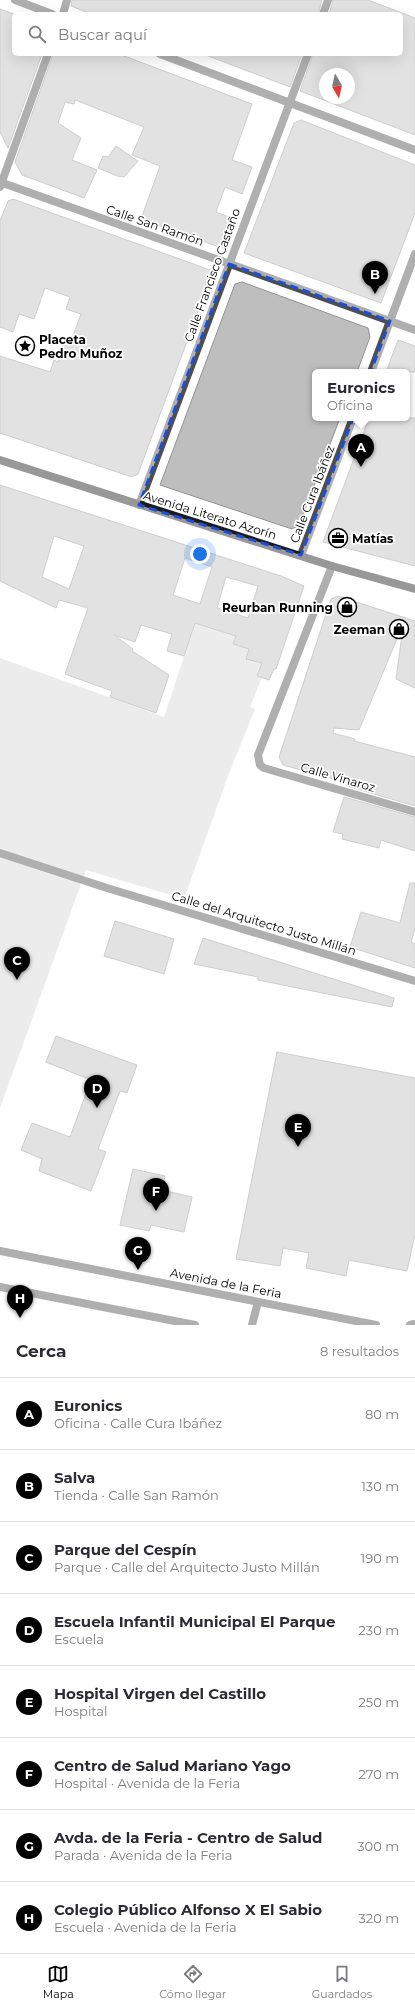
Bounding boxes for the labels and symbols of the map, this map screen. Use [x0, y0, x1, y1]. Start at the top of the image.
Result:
north arrow [319, 68, 355, 104]
street label: Calle San Ramón [104, 201, 206, 249]
street label: Calle Francisco Castaño [181, 206, 243, 344]
pin: B [362, 261, 388, 294]
place label: Placeta Pedro Muñoz [39, 332, 123, 361]
place icon: Placeta Pedro Muñoz [14, 335, 36, 357]
pin: A [348, 434, 374, 467]
street label: Calle Cura Ibáñez [286, 443, 338, 545]
street label: Avenida Literato Azorín [142, 488, 278, 542]
office icon: Matías [327, 527, 349, 549]
place label: Matías [352, 531, 394, 546]
your location [190, 544, 210, 564]
shop icon: Reurban Running [336, 596, 358, 618]
place label: Reurban Running [222, 600, 333, 615]
shop icon: Zeeman [388, 618, 410, 640]
place label: Zeeman [334, 622, 385, 637]
street label: Calle Vinaroz [299, 759, 377, 795]
street label: Calle del Arquitecto Justo Millán [170, 888, 358, 958]
pin: C [4, 947, 30, 980]
pin: D [84, 1075, 110, 1108]
pin: E [285, 1114, 311, 1147]
pin: F [143, 1178, 169, 1211]
pin: G [125, 1237, 151, 1270]
street label: Avenida de la Feria [169, 1265, 283, 1301]
pin: H [7, 1285, 33, 1318]

